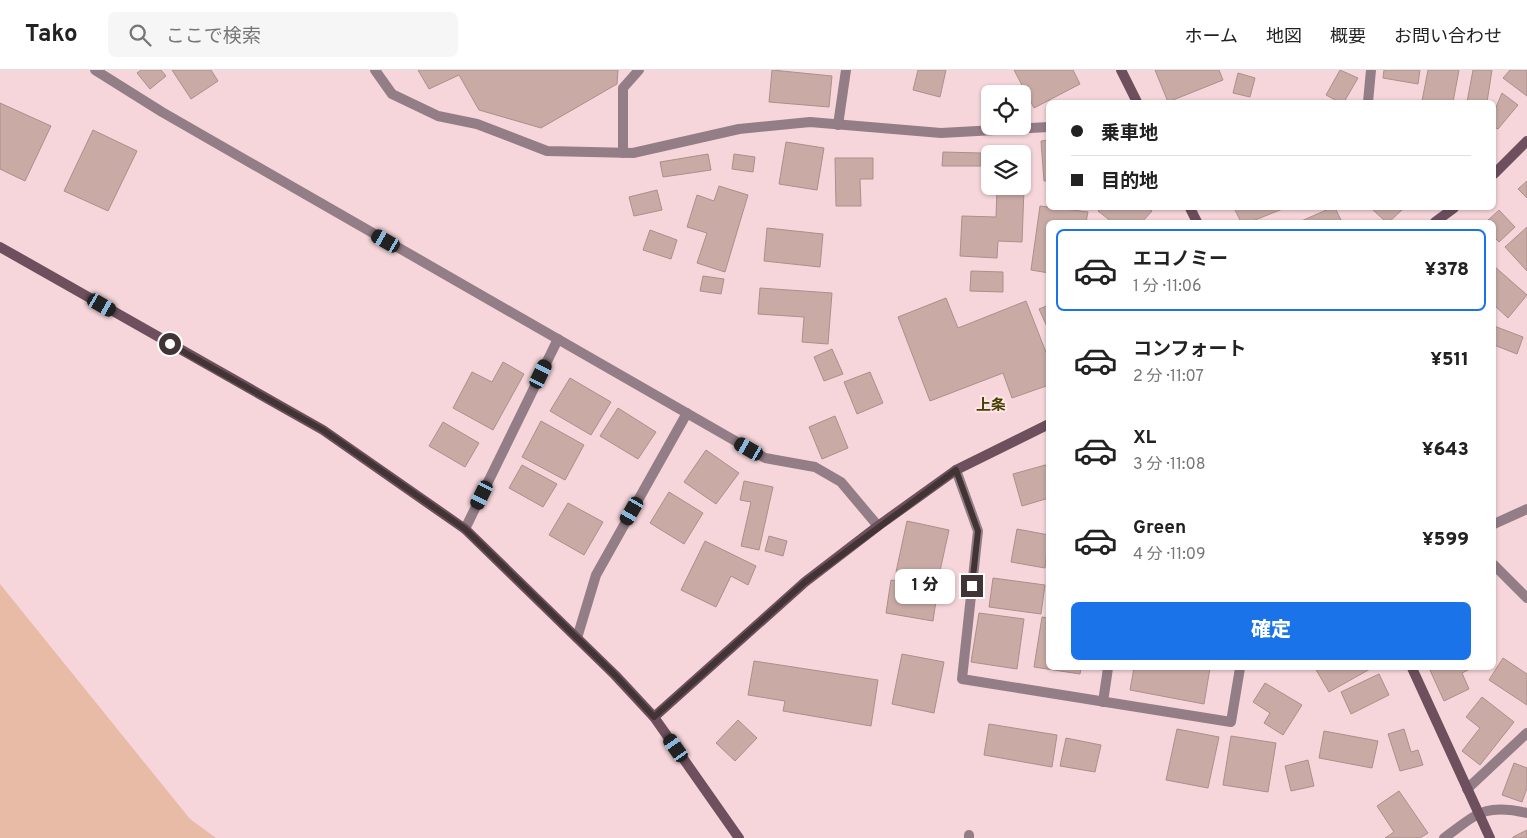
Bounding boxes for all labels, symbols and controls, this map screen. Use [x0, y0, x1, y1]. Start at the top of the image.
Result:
search box [108, 12, 458, 57]
text: Tako [25, 20, 78, 50]
icon: search [126, 21, 154, 49]
text: ここで検索 [166, 25, 261, 49]
text: ホーム [1185, 26, 1238, 49]
text: 地図 [1266, 26, 1302, 49]
text: 概要 [1330, 26, 1366, 49]
text: お問い合わせ [1394, 26, 1502, 49]
map controls [981, 85, 1031, 195]
button: locate [981, 85, 1031, 135]
text: 乗車地 [1101, 122, 1158, 146]
button: layers [981, 145, 1031, 195]
text: 目的地 [1101, 170, 1158, 194]
car [369, 227, 402, 255]
icon: car [1073, 248, 1118, 293]
text: エコノミー [1133, 248, 1228, 272]
text: ¥378 [1424, 258, 1469, 282]
text: 1 分 · 11:06 [1133, 277, 1202, 297]
car [85, 291, 118, 319]
route start [159, 333, 181, 355]
icon: car [1073, 338, 1118, 383]
text: コンフォート [1133, 338, 1246, 362]
text: ¥511 [1430, 348, 1469, 372]
car [527, 357, 554, 391]
text: 2 分 · 11:07 [1133, 367, 1204, 387]
district label: 上条 [976, 397, 1006, 416]
text: XL [1133, 426, 1156, 450]
icon: car [1073, 428, 1118, 473]
car [732, 435, 765, 463]
text: ¥643 [1422, 438, 1469, 462]
text: 3 分 · 11:08 [1133, 455, 1206, 475]
car [468, 478, 495, 512]
car [618, 494, 645, 528]
text: Green [1133, 516, 1186, 540]
icon: car [1073, 518, 1118, 563]
text: ¥599 [1422, 528, 1469, 552]
text: 4 分 · 11:09 [1133, 545, 1206, 565]
callout: 1 分 [894, 568, 954, 604]
route end [961, 575, 983, 597]
text: 1 分 [912, 576, 938, 596]
button: 確定 [1071, 602, 1471, 660]
car [661, 731, 690, 765]

